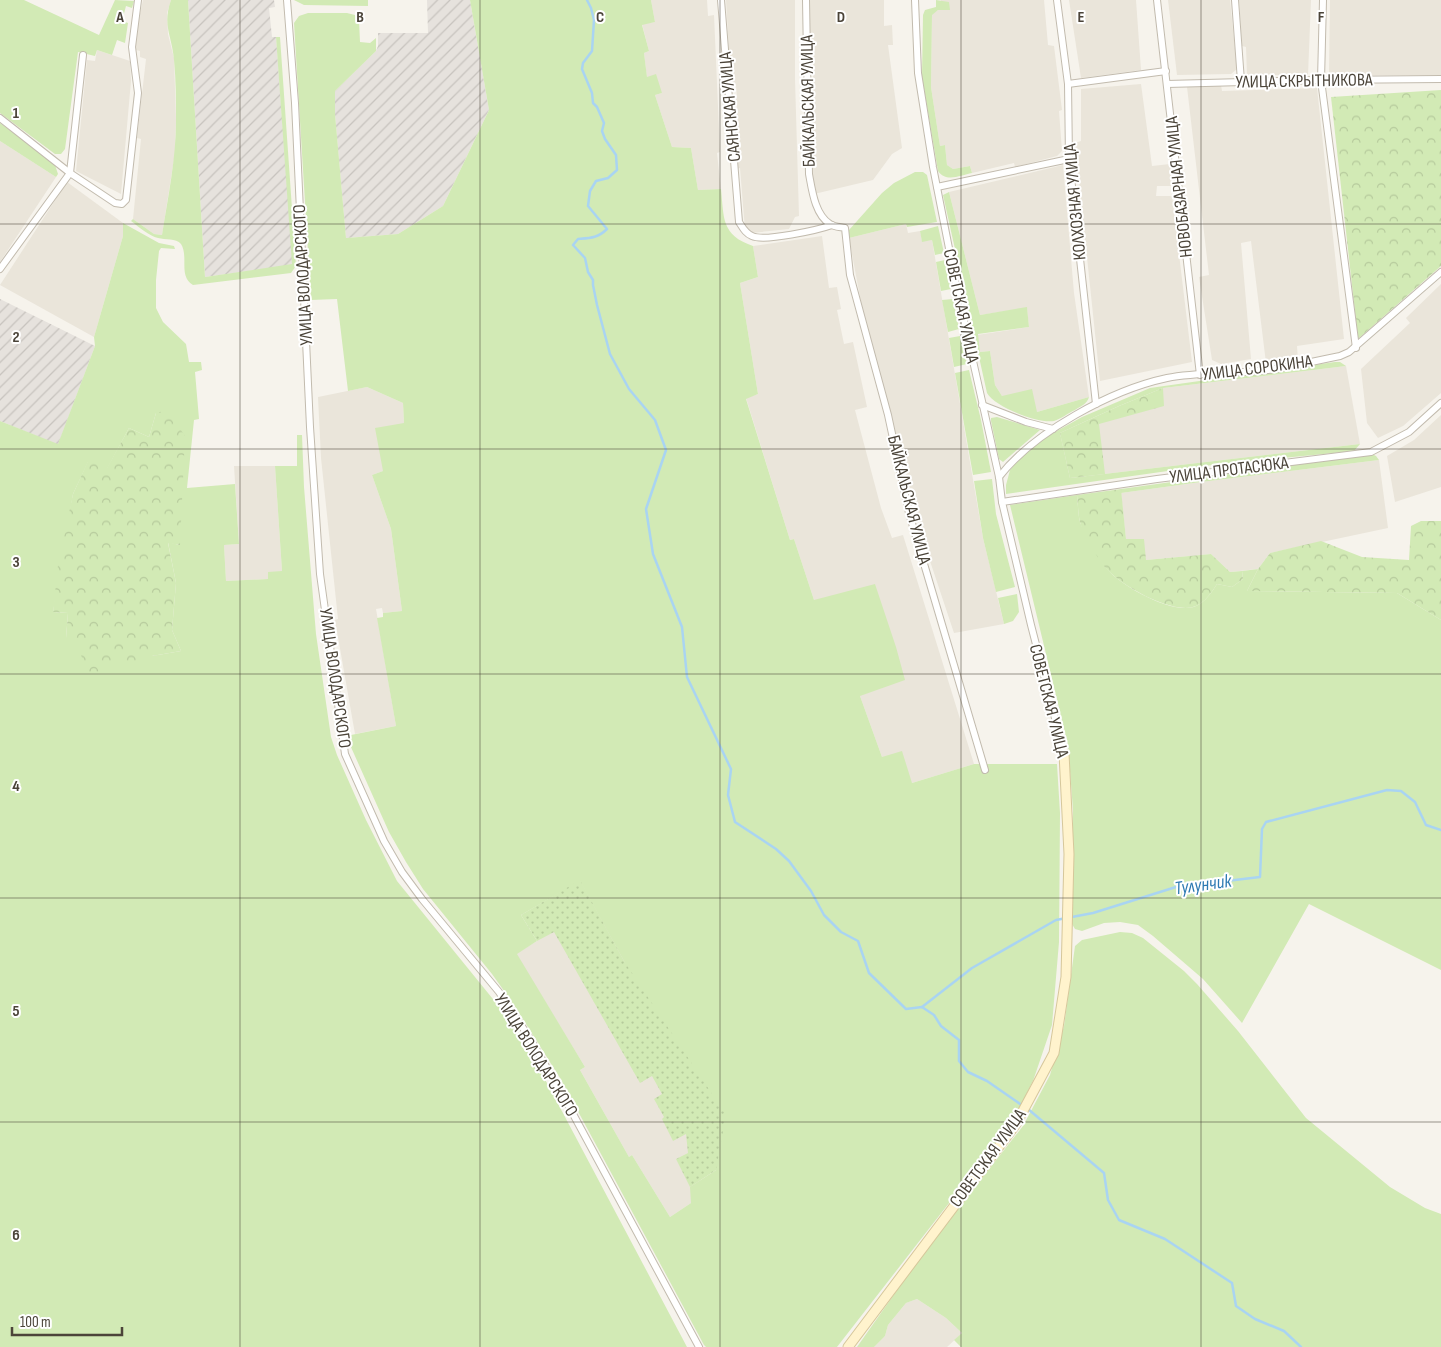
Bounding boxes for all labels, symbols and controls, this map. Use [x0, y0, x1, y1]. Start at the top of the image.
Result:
text: A [115, 8, 124, 27]
text: B [356, 8, 364, 27]
text: C [596, 8, 604, 27]
text: D [837, 8, 845, 27]
text: E [1078, 8, 1085, 27]
text: F [1318, 8, 1325, 27]
street label: БАЙКАЛЬСКАЯ УЛИЦА [796, 34, 820, 167]
street label: САЯНСКАЯ УЛИЦА [715, 51, 745, 163]
street label: УЛИЦА СКРЫТНИКОВА [1235, 69, 1373, 93]
text: 1 [13, 104, 20, 123]
street label: НОВОБАЗАРНАЯ УЛИЦА [1161, 115, 1197, 259]
street label: КОЛХОЗНАЯ УЛИЦА [1059, 143, 1091, 261]
street label: УЛИЦА ВОЛОДАРСКОГО [289, 204, 317, 346]
street label: СОВЕТСКАЯ УЛИЦА [939, 247, 983, 365]
text: 2 [12, 328, 20, 347]
street label: УЛИЦА СОРОКИНА [1200, 351, 1314, 385]
street label: БАЙКАЛЬСКАЯ УЛИЦА [883, 433, 935, 567]
street label: УЛИЦА ПРОТАСЮКА [1168, 452, 1290, 488]
text: 3 [12, 553, 20, 572]
street label: УЛИЦА ВОЛОДАРСКОГО [315, 607, 355, 749]
street label: СОВЕТСКАЯ УЛИЦА [1025, 642, 1073, 760]
text: 4 [12, 777, 20, 796]
water label: Тулунчик [1173, 870, 1234, 900]
street label: УЛИЦА ВОЛОДАРСКОГО [490, 990, 582, 1120]
text: 5 [12, 1002, 20, 1021]
street label: СОВЕТСКАЯ УЛИЦА [945, 1105, 1031, 1211]
text: 6 [12, 1226, 20, 1245]
scale bar [12, 1304, 122, 1336]
text: 100 m [20, 1313, 51, 1332]

